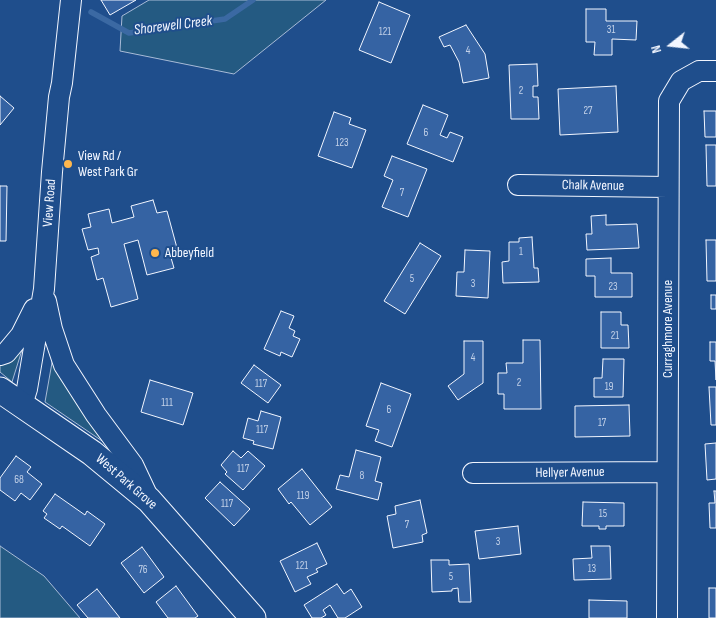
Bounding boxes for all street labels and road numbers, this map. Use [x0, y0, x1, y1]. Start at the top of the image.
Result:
street label: Chalk Avenue [562, 177, 624, 195]
street label: View Road [40, 179, 60, 227]
street label: Curraghmore Avenue [660, 280, 676, 378]
street label: West Park Grove [92, 451, 160, 513]
street label: Hellyer Avenue [535, 464, 605, 482]

